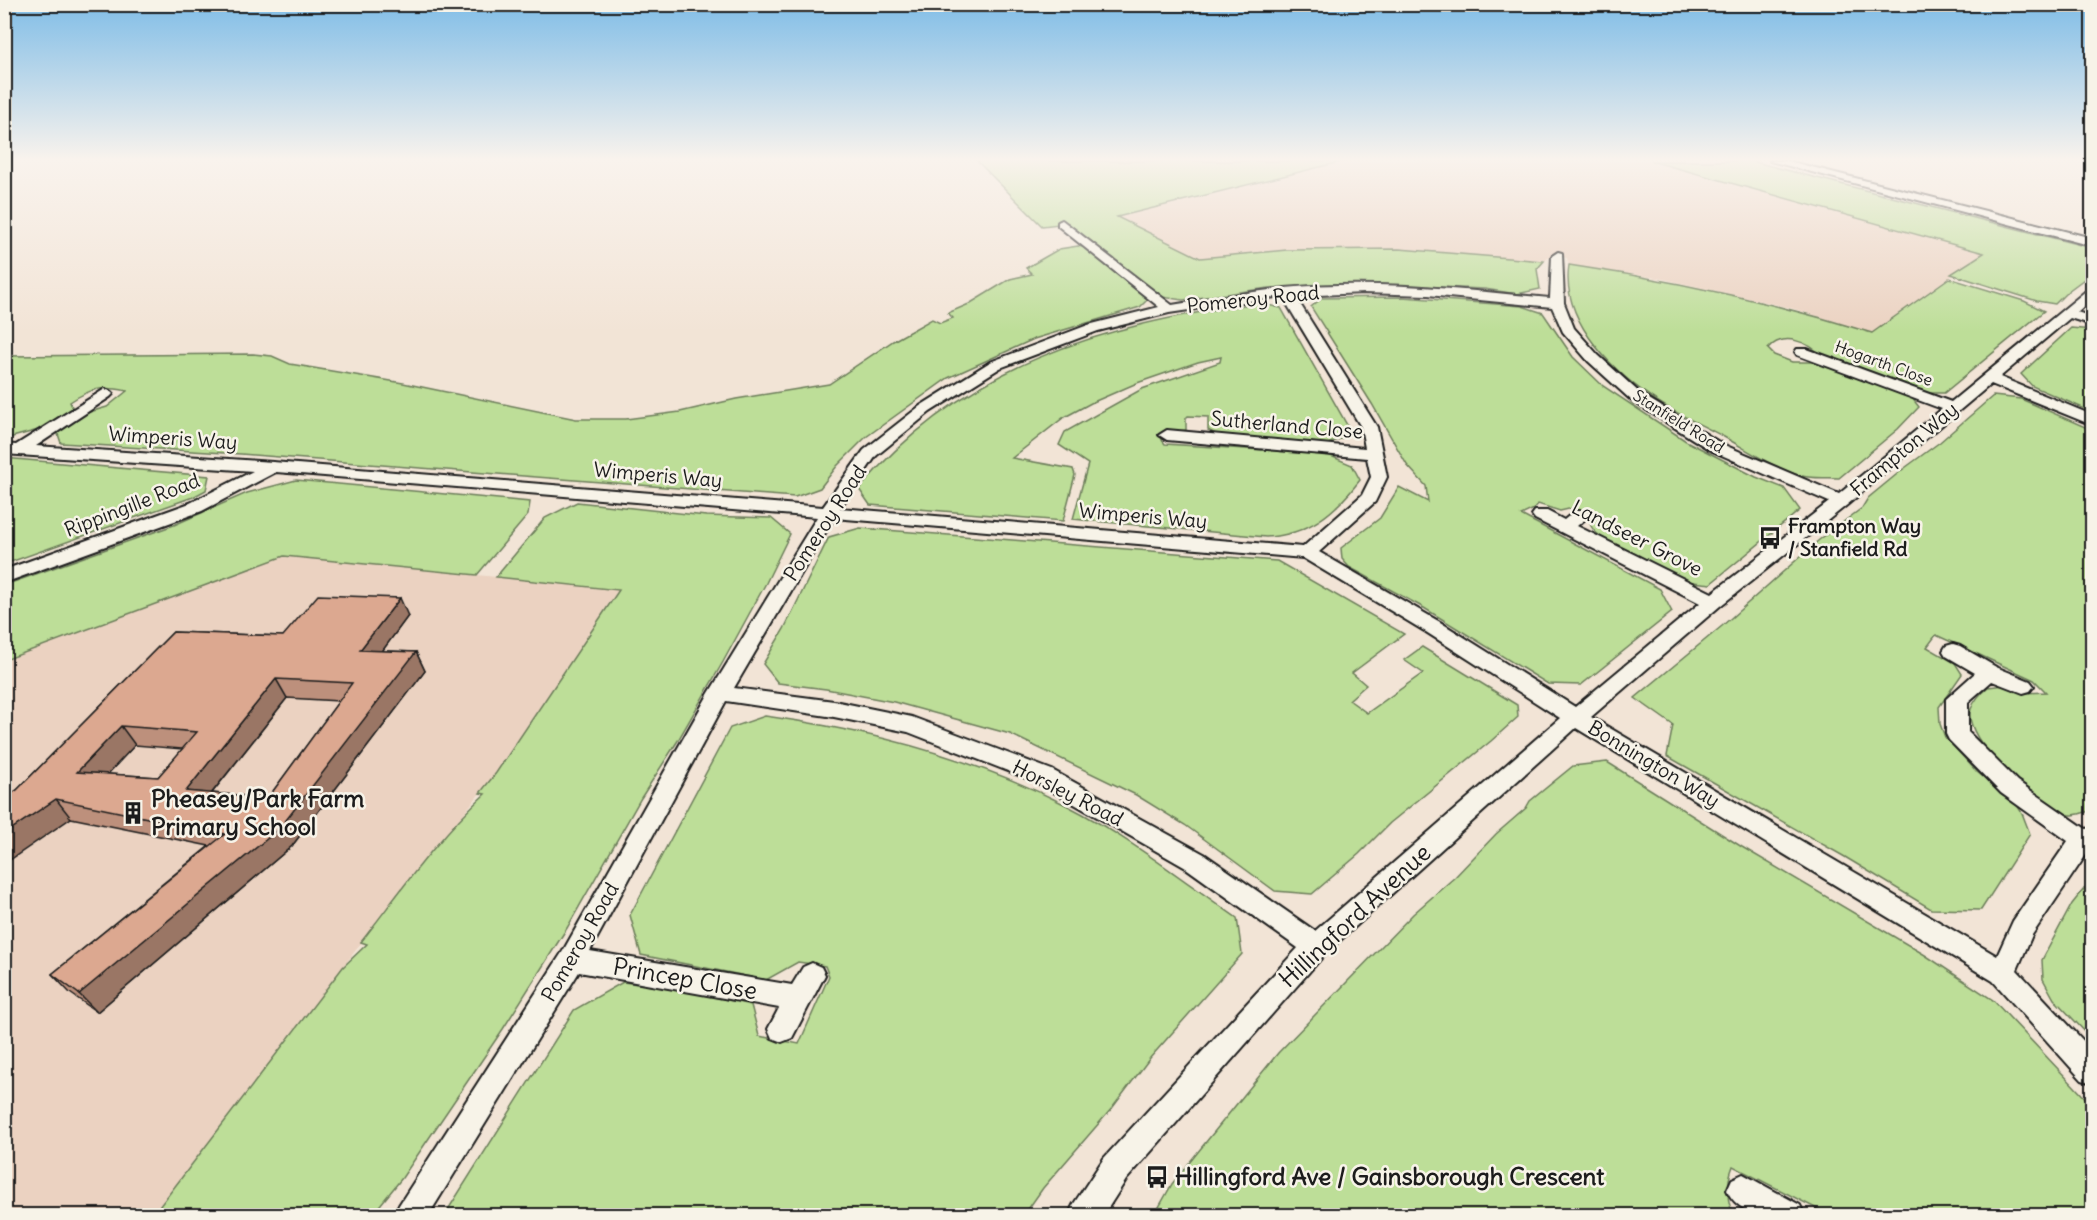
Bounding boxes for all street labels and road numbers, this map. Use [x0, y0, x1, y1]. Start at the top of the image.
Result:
street label: Pomeroy Road [1185, 279, 1321, 318]
street label: Hogarth Close [1832, 336, 1936, 390]
street label: Stanfield Road [1630, 385, 1728, 457]
street label: Frampton Way [1845, 396, 1963, 501]
street label: Sutherland Close [1210, 405, 1364, 444]
street label: Wimperis Way [108, 421, 238, 454]
street label: Wimperis Way [593, 456, 723, 493]
street label: Pomeroy Road [778, 460, 872, 585]
street label: Rippingille Road [61, 467, 203, 542]
street label: Landseer Grove [1568, 494, 1707, 581]
street label: Wimperis Way [1078, 497, 1208, 534]
street label: Bonnington Way [1584, 714, 1725, 813]
street label: Horsley Road [1009, 754, 1128, 831]
street label: Hillingford Avenue [1272, 837, 1437, 993]
street label: Pomeroy Road [535, 878, 624, 1006]
street label: Princep Close [611, 951, 760, 1005]

